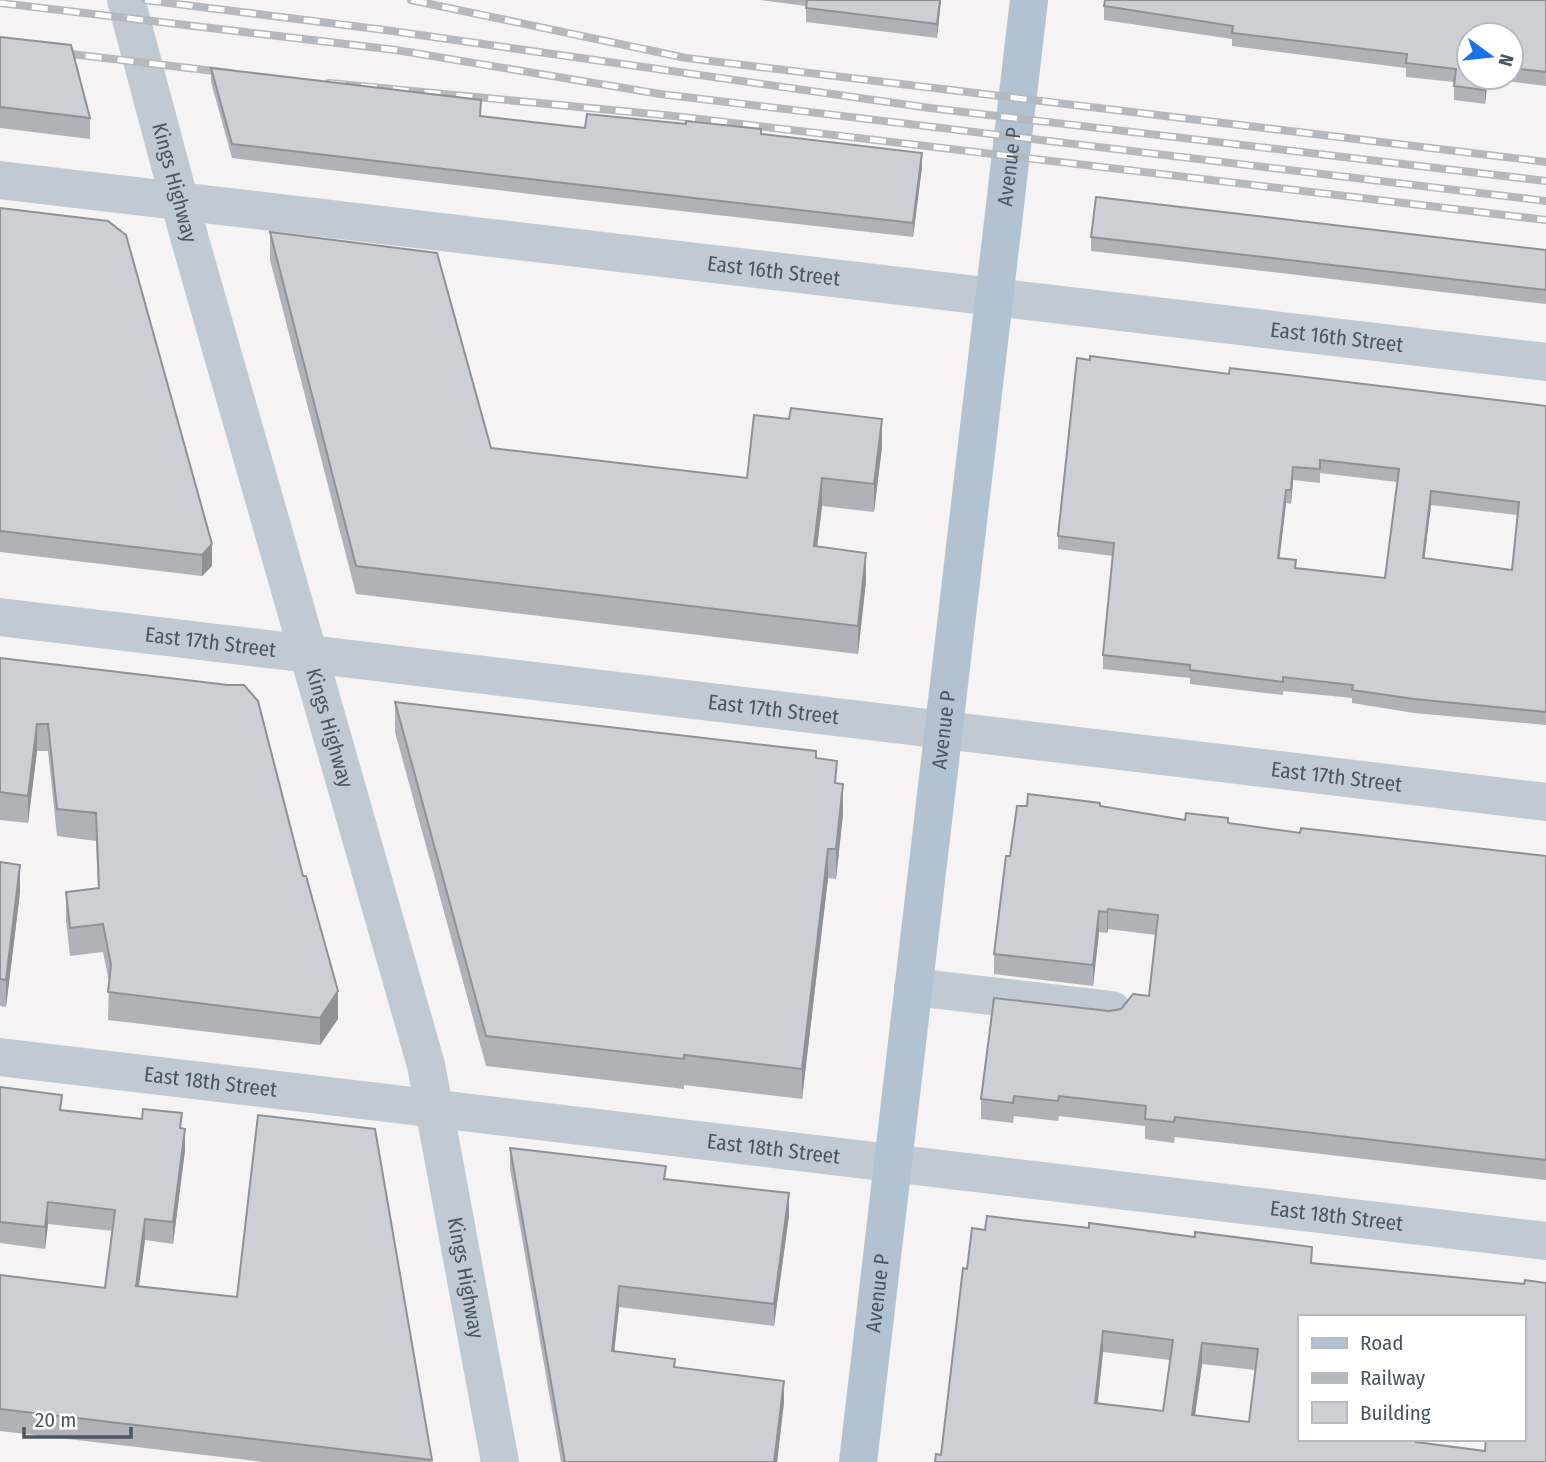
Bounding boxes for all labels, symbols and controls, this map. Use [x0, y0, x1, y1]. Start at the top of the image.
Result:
north arrow [1455, 21, 1525, 91]
text: N [1493, 52, 1519, 69]
street label: Kings Highway [146, 120, 203, 246]
street label: Avenue P [992, 126, 1027, 208]
street label: East 16th Street [706, 250, 842, 292]
street label: East 16th Street [1269, 317, 1405, 358]
street label: East 17th Street [144, 621, 278, 663]
street label: Kings Highway [300, 665, 359, 791]
street label: East 17th Street [706, 689, 841, 730]
street label: Avenue P [926, 689, 961, 771]
street label: East 17th Street [1269, 756, 1404, 798]
street label: East 18th Street [143, 1061, 279, 1103]
street label: East 18th Street [706, 1128, 842, 1170]
street label: East 18th Street [1269, 1195, 1405, 1237]
street label: Kings Highway [442, 1215, 490, 1341]
street label: Avenue P [860, 1252, 895, 1334]
legend [1298, 1315, 1525, 1441]
text: Road [1360, 1330, 1404, 1356]
text: Railway [1360, 1365, 1426, 1391]
scale bar [24, 1396, 131, 1440]
text: Building [1360, 1400, 1431, 1426]
text: 20 m [35, 1407, 76, 1433]

